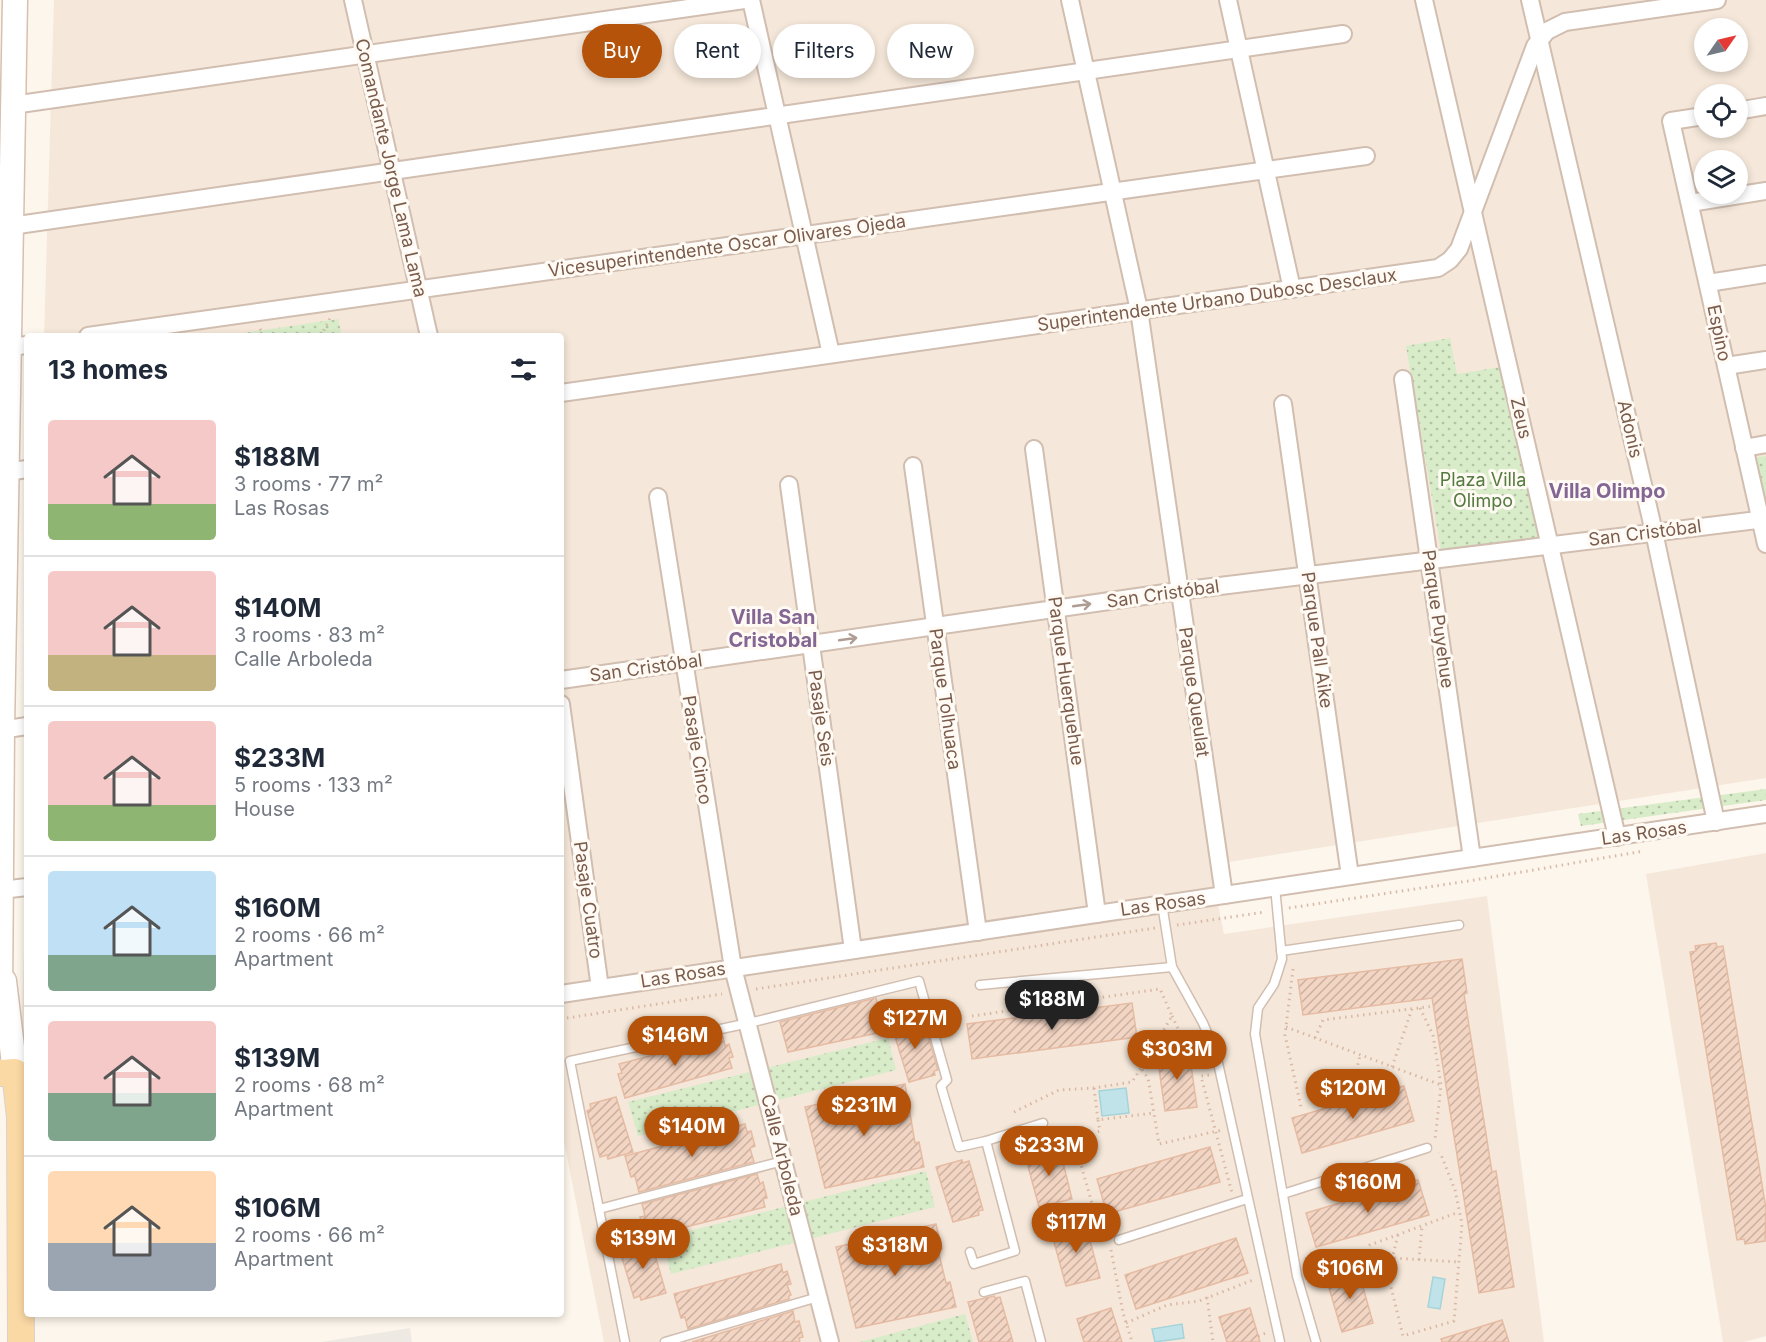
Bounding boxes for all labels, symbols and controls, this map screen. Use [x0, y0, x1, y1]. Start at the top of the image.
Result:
north arrow [1694, 18, 1748, 72]
map controls [1694, 18, 1748, 204]
chip: Buy [582, 24, 662, 78]
chip: Rent [674, 24, 761, 78]
chip: Filters [773, 24, 875, 78]
chip: New [887, 24, 974, 78]
street label: Comandante Jorge Lama Lama [351, 36, 432, 299]
button: locate [1694, 84, 1748, 138]
button: layers [1694, 150, 1748, 204]
street label: Vicesuperintendente Oscar Olivares Ojeda [547, 210, 907, 281]
street label: Superintendente Urbano Dubosc Desclaux [1036, 264, 1398, 335]
street label: Espino [1703, 303, 1736, 363]
icon: filters [507, 353, 540, 386]
text: 13 homes [48, 354, 168, 385]
street label: Zeus [1507, 395, 1536, 441]
street label: Adonis [1614, 398, 1647, 460]
text: $188M [234, 441, 320, 472]
icon: home [96, 444, 168, 516]
park label: Plaza Villa Olimpo [1440, 469, 1526, 511]
text: 3 rooms · 77 m² [234, 472, 383, 496]
district label: Villa Olimpo [1549, 479, 1665, 503]
text: Las Rosas [234, 496, 330, 520]
street label: San Cristóbal [1587, 515, 1703, 550]
street label: Parque Puyehue [1418, 548, 1459, 689]
street label: Parque Pall Aike [1298, 570, 1337, 709]
street label: San Cristóbal [1105, 575, 1221, 612]
text: $140M [234, 592, 322, 623]
icon: home [96, 595, 168, 667]
street label: Parque Huerquehue [1044, 595, 1089, 767]
one-way arrow [1072, 600, 1092, 611]
district label: Villa San Cristobal [729, 605, 817, 652]
text: 3 rooms · 83 m² [234, 623, 385, 647]
street label: Parque Queulat [1175, 626, 1214, 758]
street label: Parque Tolhuaca [925, 627, 966, 771]
one-way arrow [837, 633, 857, 644]
text: Calle Arboleda [234, 647, 373, 671]
street label: San Cristóbal [588, 649, 704, 686]
street label: Pasaje Seis [804, 668, 839, 767]
street label: Pasaje Cinco [678, 694, 716, 806]
text: $233M [234, 742, 325, 773]
icon: home [96, 745, 168, 817]
text: 5 rooms · 133 m² [234, 773, 393, 797]
text: House [234, 797, 295, 821]
street label: Las Rosas [1600, 816, 1688, 849]
street label: Pasaje Cuatro [570, 840, 607, 960]
street label: Las Rosas [1119, 887, 1207, 920]
text: $160M [234, 892, 321, 923]
icon: home [96, 895, 168, 967]
text: 2 rooms · 66 m² [234, 923, 385, 947]
text: Apartment [234, 947, 333, 971]
street label: Las Rosas [639, 957, 727, 992]
pin: $188M [1010, 980, 1094, 1031]
text: $188M [1019, 987, 1085, 1011]
pin: $127M [873, 999, 957, 1050]
text: $127M [883, 1006, 947, 1030]
pin: $146M [633, 1016, 717, 1067]
text: $146M [642, 1023, 708, 1047]
pin: $303M [1135, 1030, 1219, 1081]
text: $303M [1141, 1037, 1213, 1061]
text: $139M [234, 1042, 320, 1073]
icon: home [96, 1045, 168, 1117]
pin: $120M [1311, 1069, 1395, 1120]
text: 2 rooms · 68 m² [234, 1073, 385, 1097]
text: $120M [1320, 1076, 1386, 1100]
pin: $231M [822, 1086, 906, 1137]
street label: Calle Arboleda [757, 1092, 808, 1218]
text: $231M [831, 1093, 897, 1117]
text: Apartment [234, 1097, 333, 1121]
pin: $140M [650, 1107, 734, 1158]
text: $140M [658, 1114, 726, 1138]
pin: $233M [1007, 1126, 1091, 1177]
text: $233M [1014, 1133, 1084, 1157]
pin: $160M [1326, 1163, 1410, 1214]
text: $160M [1335, 1170, 1401, 1194]
text: $106M [234, 1192, 321, 1223]
icon: home [96, 1195, 168, 1267]
pin: $117M [1034, 1203, 1118, 1254]
text: $117M [1046, 1210, 1106, 1234]
pin: $139M [601, 1219, 685, 1270]
text: 2 rooms · 66 m² [234, 1223, 385, 1247]
text: $139M [610, 1226, 676, 1250]
pin: $318M [853, 1226, 937, 1277]
text: $318M [862, 1233, 928, 1257]
text: Apartment [234, 1247, 333, 1271]
pin: $106M [1308, 1249, 1392, 1300]
text: $106M [1317, 1256, 1383, 1280]

